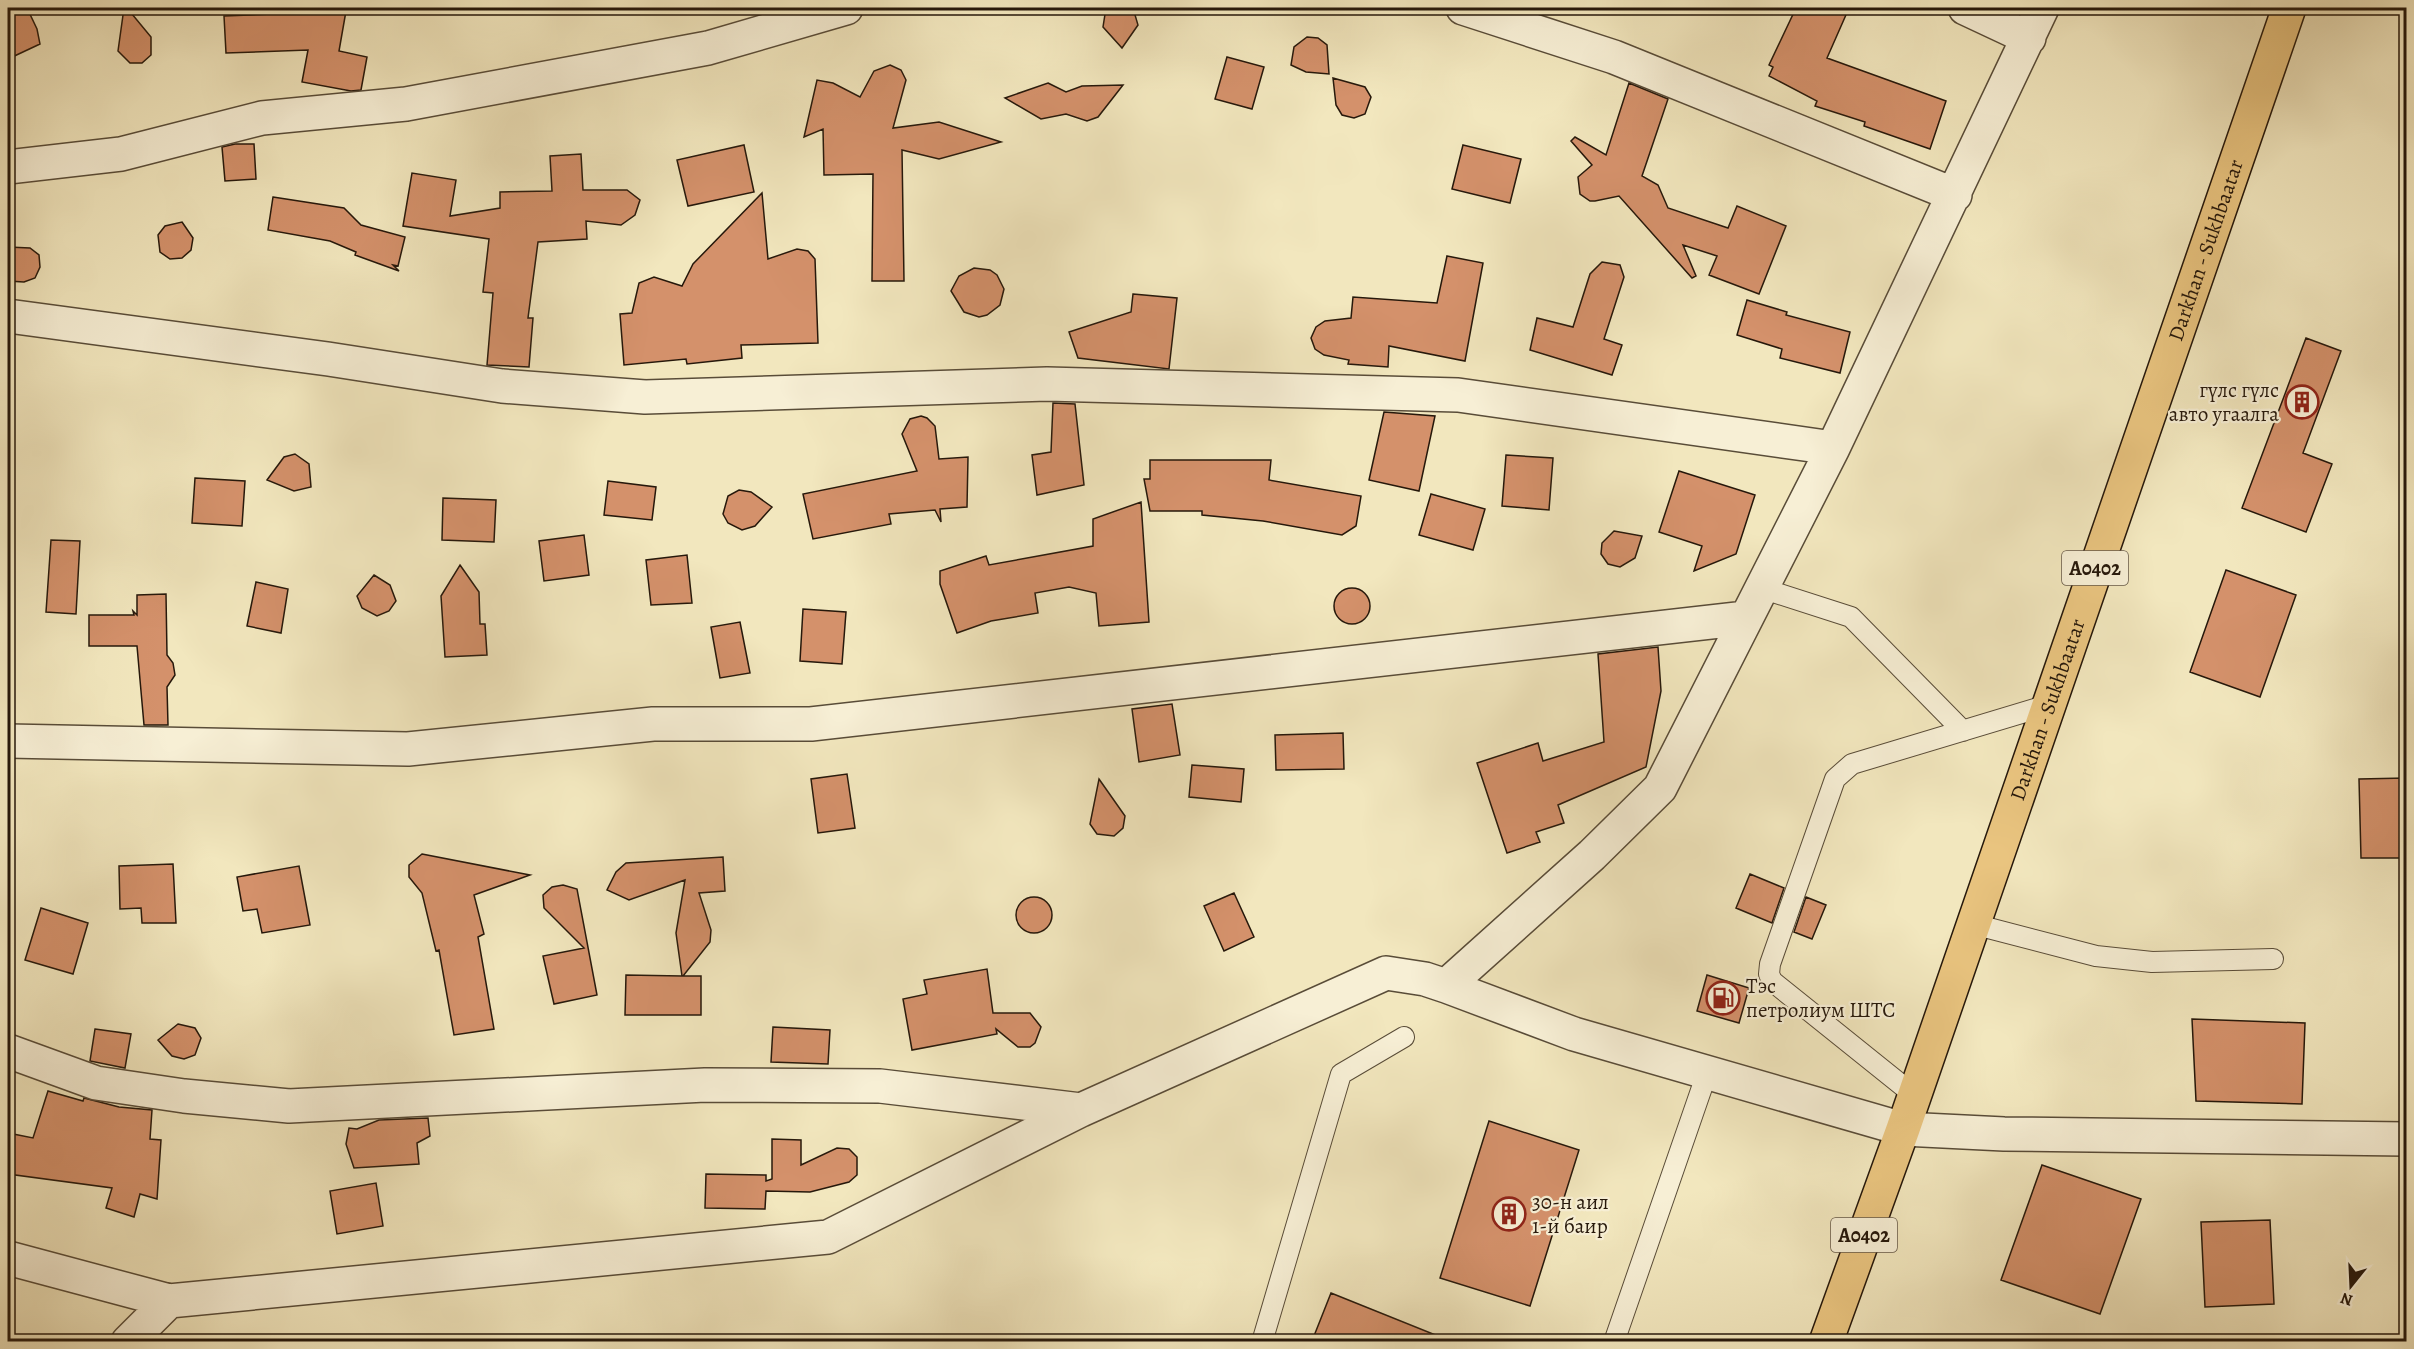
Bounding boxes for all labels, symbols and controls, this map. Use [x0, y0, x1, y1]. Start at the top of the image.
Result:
street label: Darkhan - Sukhbaatar [2161, 156, 2250, 345]
place label: гүлс гүлс авто угаалга [2169, 376, 2279, 428]
building icon: гүлс гүлс авто угаалга [2284, 384, 2320, 420]
road number: A0402 [2062, 551, 2128, 585]
street label: Darkhan - Sukhbaatar [2003, 615, 2092, 804]
place label: Тэс петролиум ШТС [1746, 972, 1895, 1024]
fuel station icon: Тэс петролиум ШТС [1705, 980, 1741, 1016]
place label: 30-н аил 1-й баир [1532, 1188, 1609, 1240]
building icon: 30-н аил 1-й баир [1491, 1196, 1527, 1232]
road number: A0402 [1831, 1218, 1897, 1252]
north arrow [2321, 1256, 2381, 1316]
text: N [2337, 1287, 2356, 1312]

